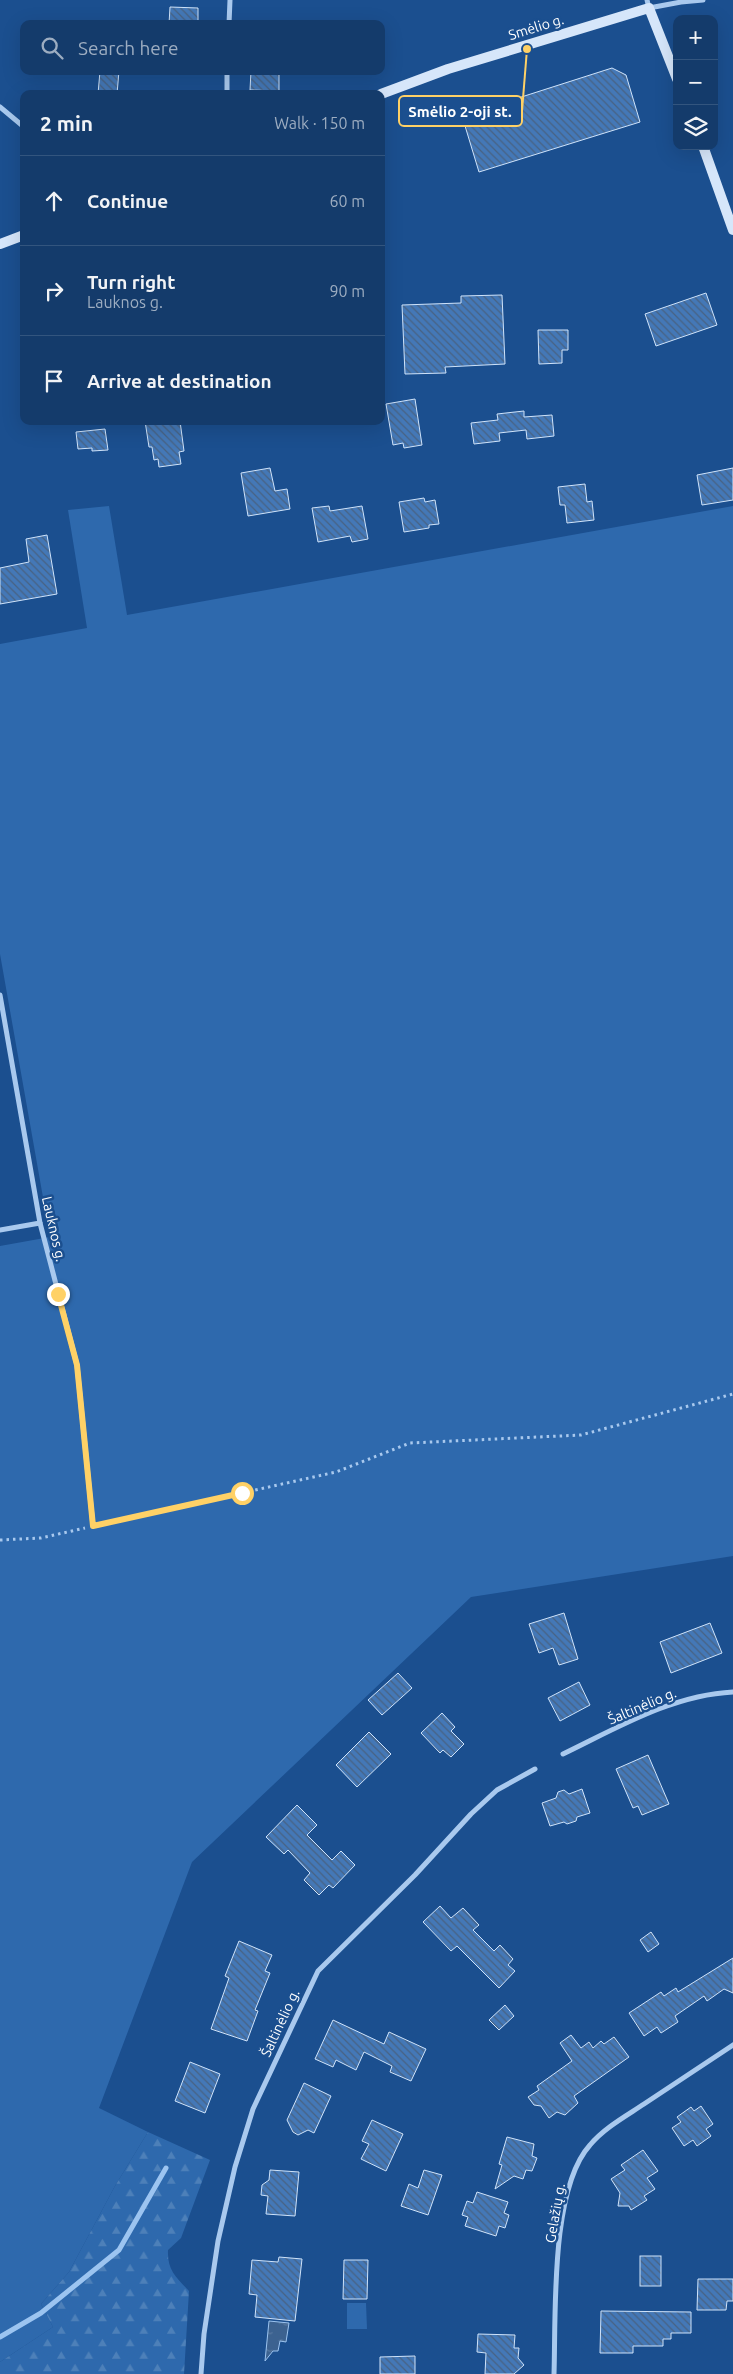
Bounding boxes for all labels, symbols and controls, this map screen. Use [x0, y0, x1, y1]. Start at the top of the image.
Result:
street label: Smėlio g. [506, 11, 566, 43]
map controls [673, 15, 718, 150]
button: + [673, 15, 718, 60]
search box [20, 20, 385, 75]
icon: search [38, 34, 66, 62]
text: Search here [78, 37, 178, 59]
button: − [673, 60, 718, 105]
callout: Smėlio 2-oji st. [399, 96, 522, 126]
text: Smėlio 2-oji st. [408, 103, 512, 120]
button: layers [673, 105, 718, 150]
text: 2 min [40, 111, 93, 135]
text: Walk · 150 m [274, 114, 365, 132]
icon: ahead [40, 187, 68, 215]
text: Continue [87, 190, 168, 212]
text: 60 m [329, 192, 365, 210]
text: Turn right [87, 271, 175, 293]
icon: right [40, 277, 68, 305]
text: 90 m [329, 282, 365, 300]
text: Lauknos g. [87, 293, 163, 311]
icon: arrive [40, 367, 68, 395]
text: Arrive at destination [87, 370, 272, 392]
street label: Lauknos g. [39, 1195, 69, 1263]
route end [47, 1283, 70, 1306]
route start [231, 1482, 254, 1505]
street label: Šaltinėlio g. [605, 1683, 679, 1728]
street label: Šaltinėlio g. [256, 1986, 303, 2059]
street label: Gelažių g. [542, 2182, 568, 2244]

